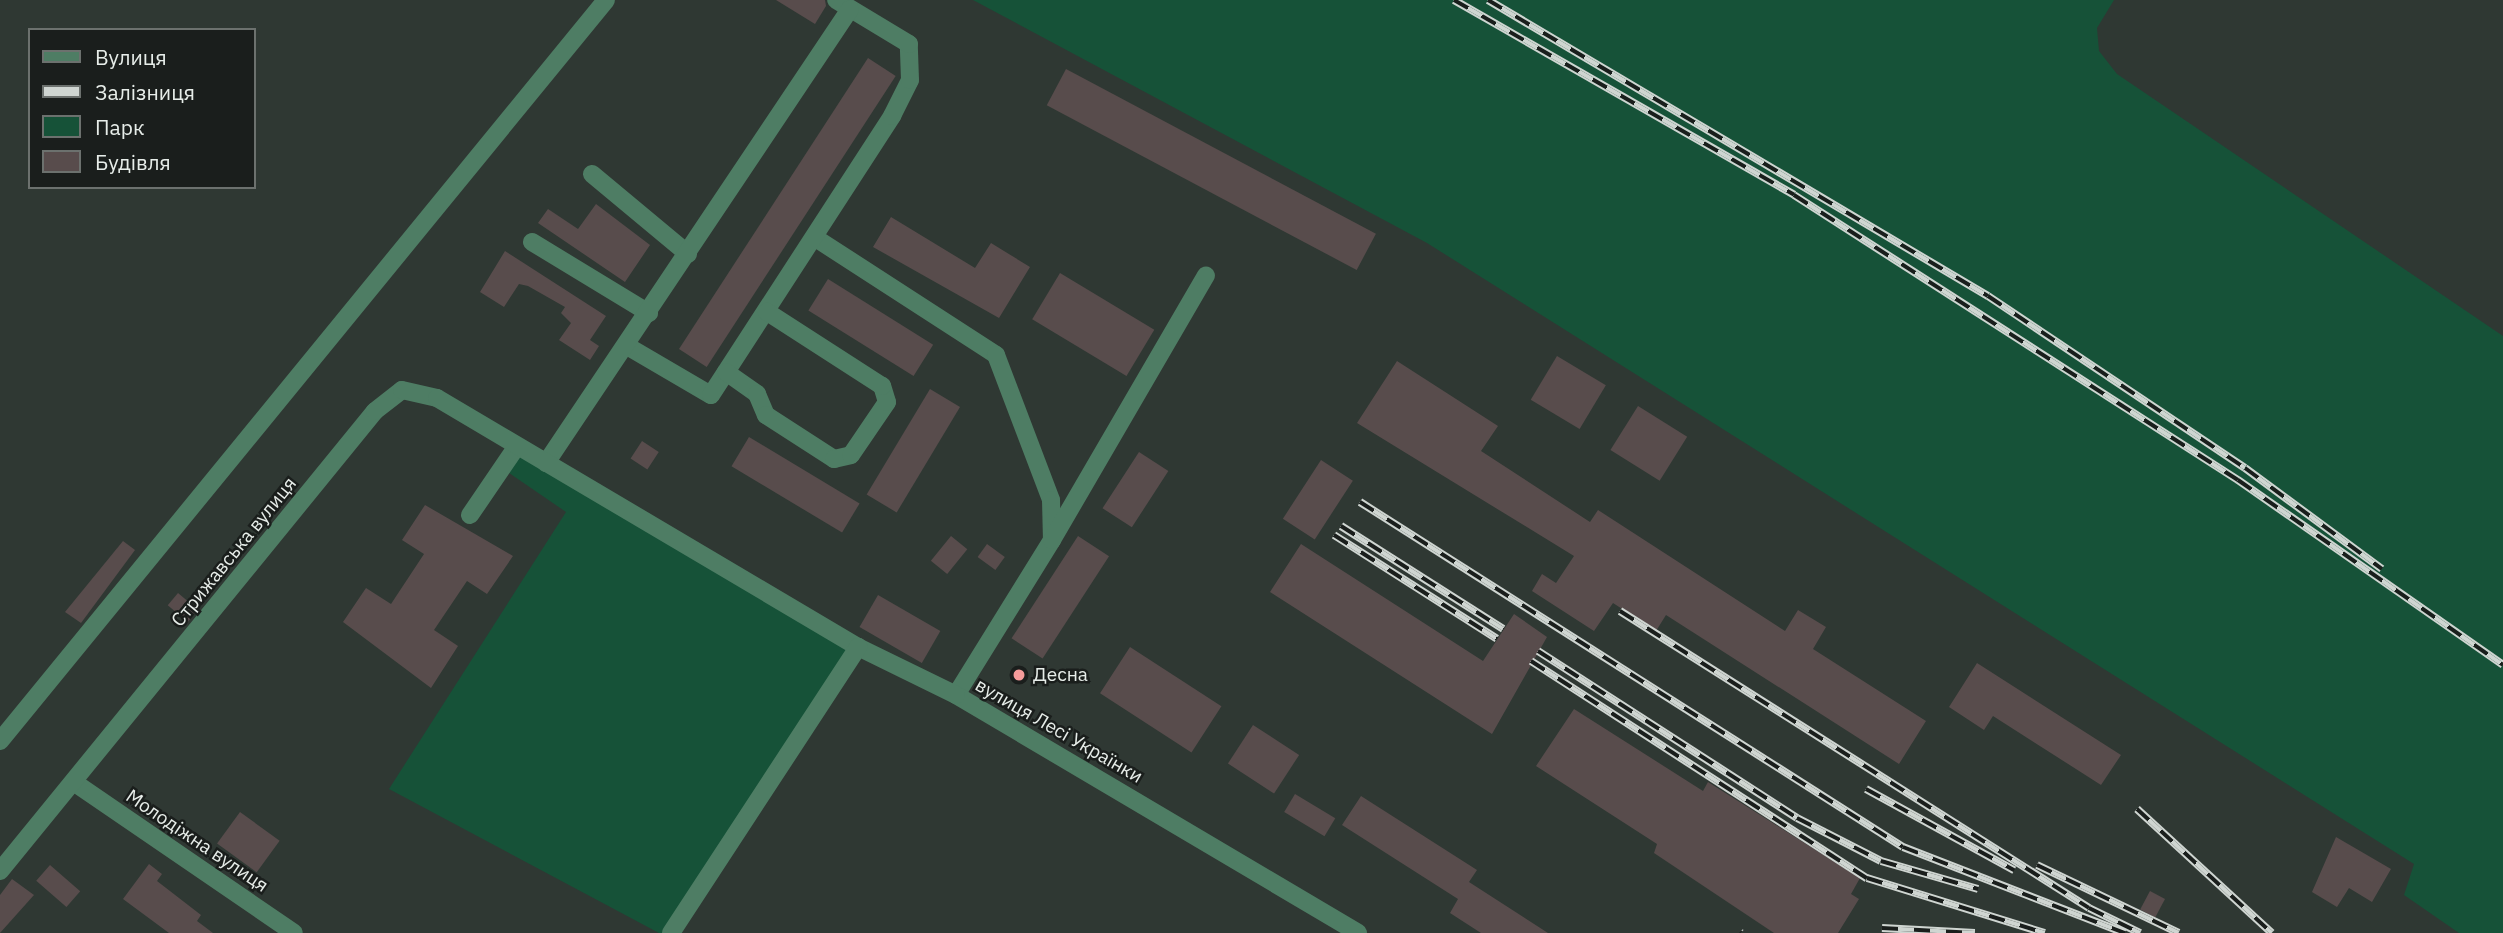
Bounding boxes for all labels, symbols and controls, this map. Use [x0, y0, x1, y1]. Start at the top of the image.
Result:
legend [28, 28, 256, 189]
text: Вулиця [95, 43, 167, 71]
text: Залізниця [95, 78, 195, 106]
text: Парк [95, 113, 145, 141]
text: Будівля [95, 148, 171, 176]
street label: Стрижавська вулиця [167, 473, 301, 631]
place label: Десна [1033, 664, 1088, 686]
marker: Десна [1011, 667, 1027, 683]
street label: вулиця Лесі Українки [971, 674, 1147, 788]
street label: Молодіжна вулиця [121, 785, 273, 897]

